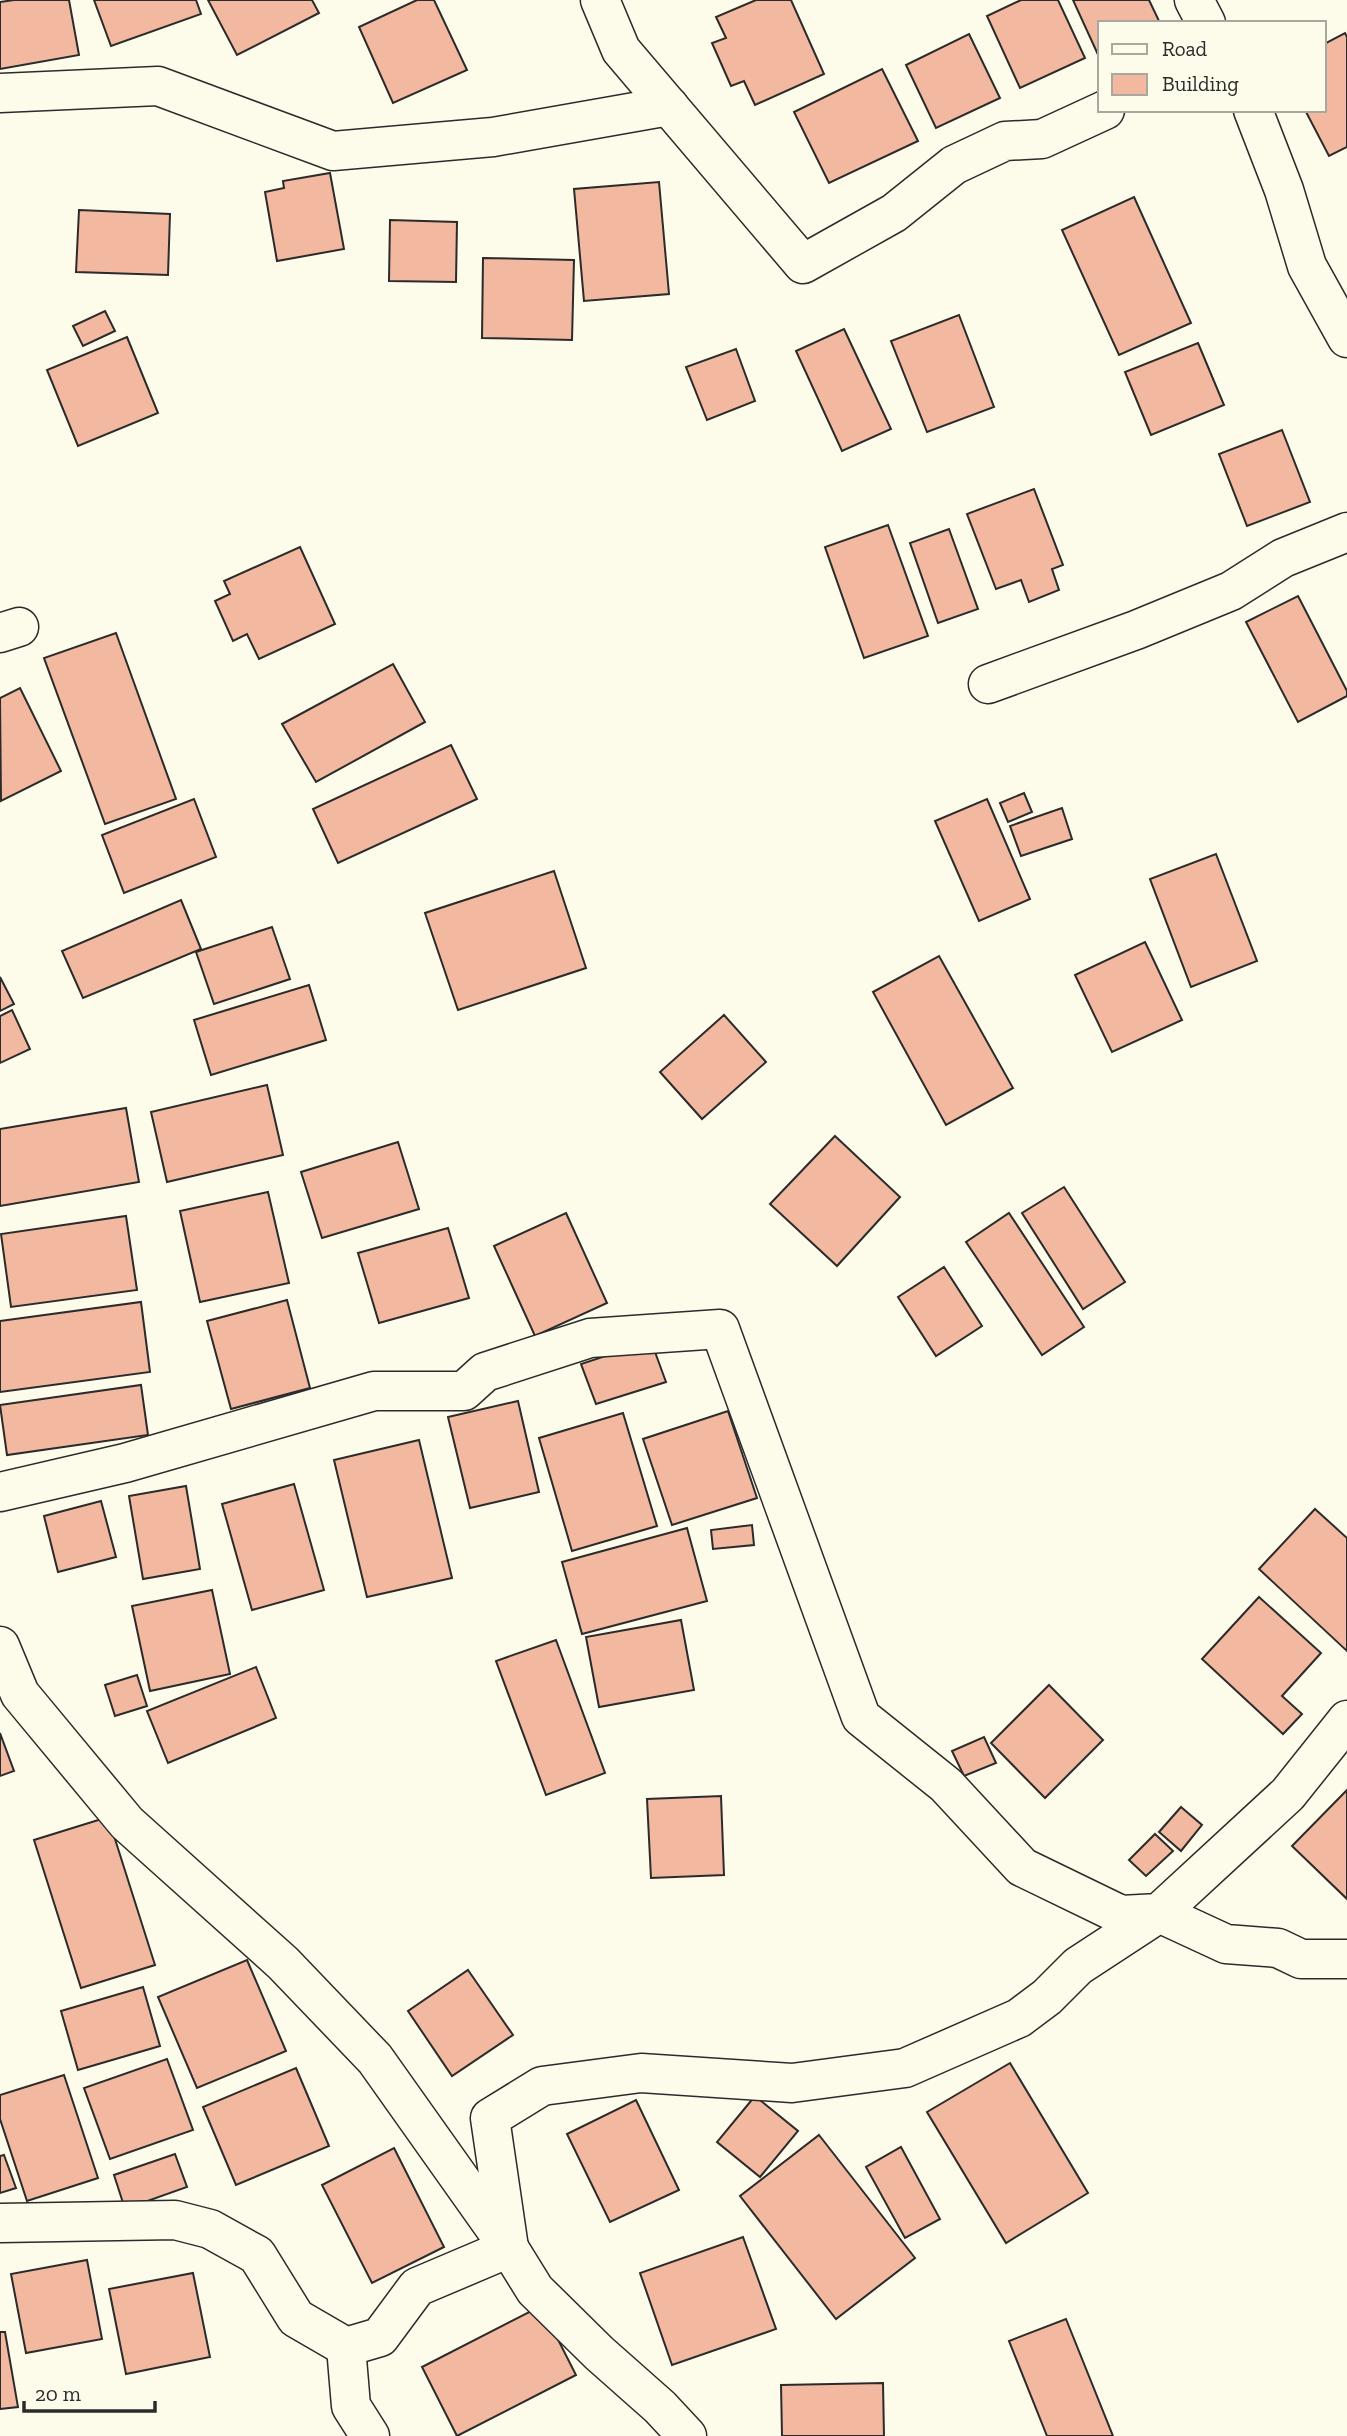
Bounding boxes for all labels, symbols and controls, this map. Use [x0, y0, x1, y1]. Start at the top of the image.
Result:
legend [1098, 21, 1326, 112]
text: Road [1162, 36, 1208, 61]
text: Building [1162, 71, 1239, 96]
scale bar [24, 2370, 156, 2414]
text: 20 m [35, 2381, 81, 2406]

